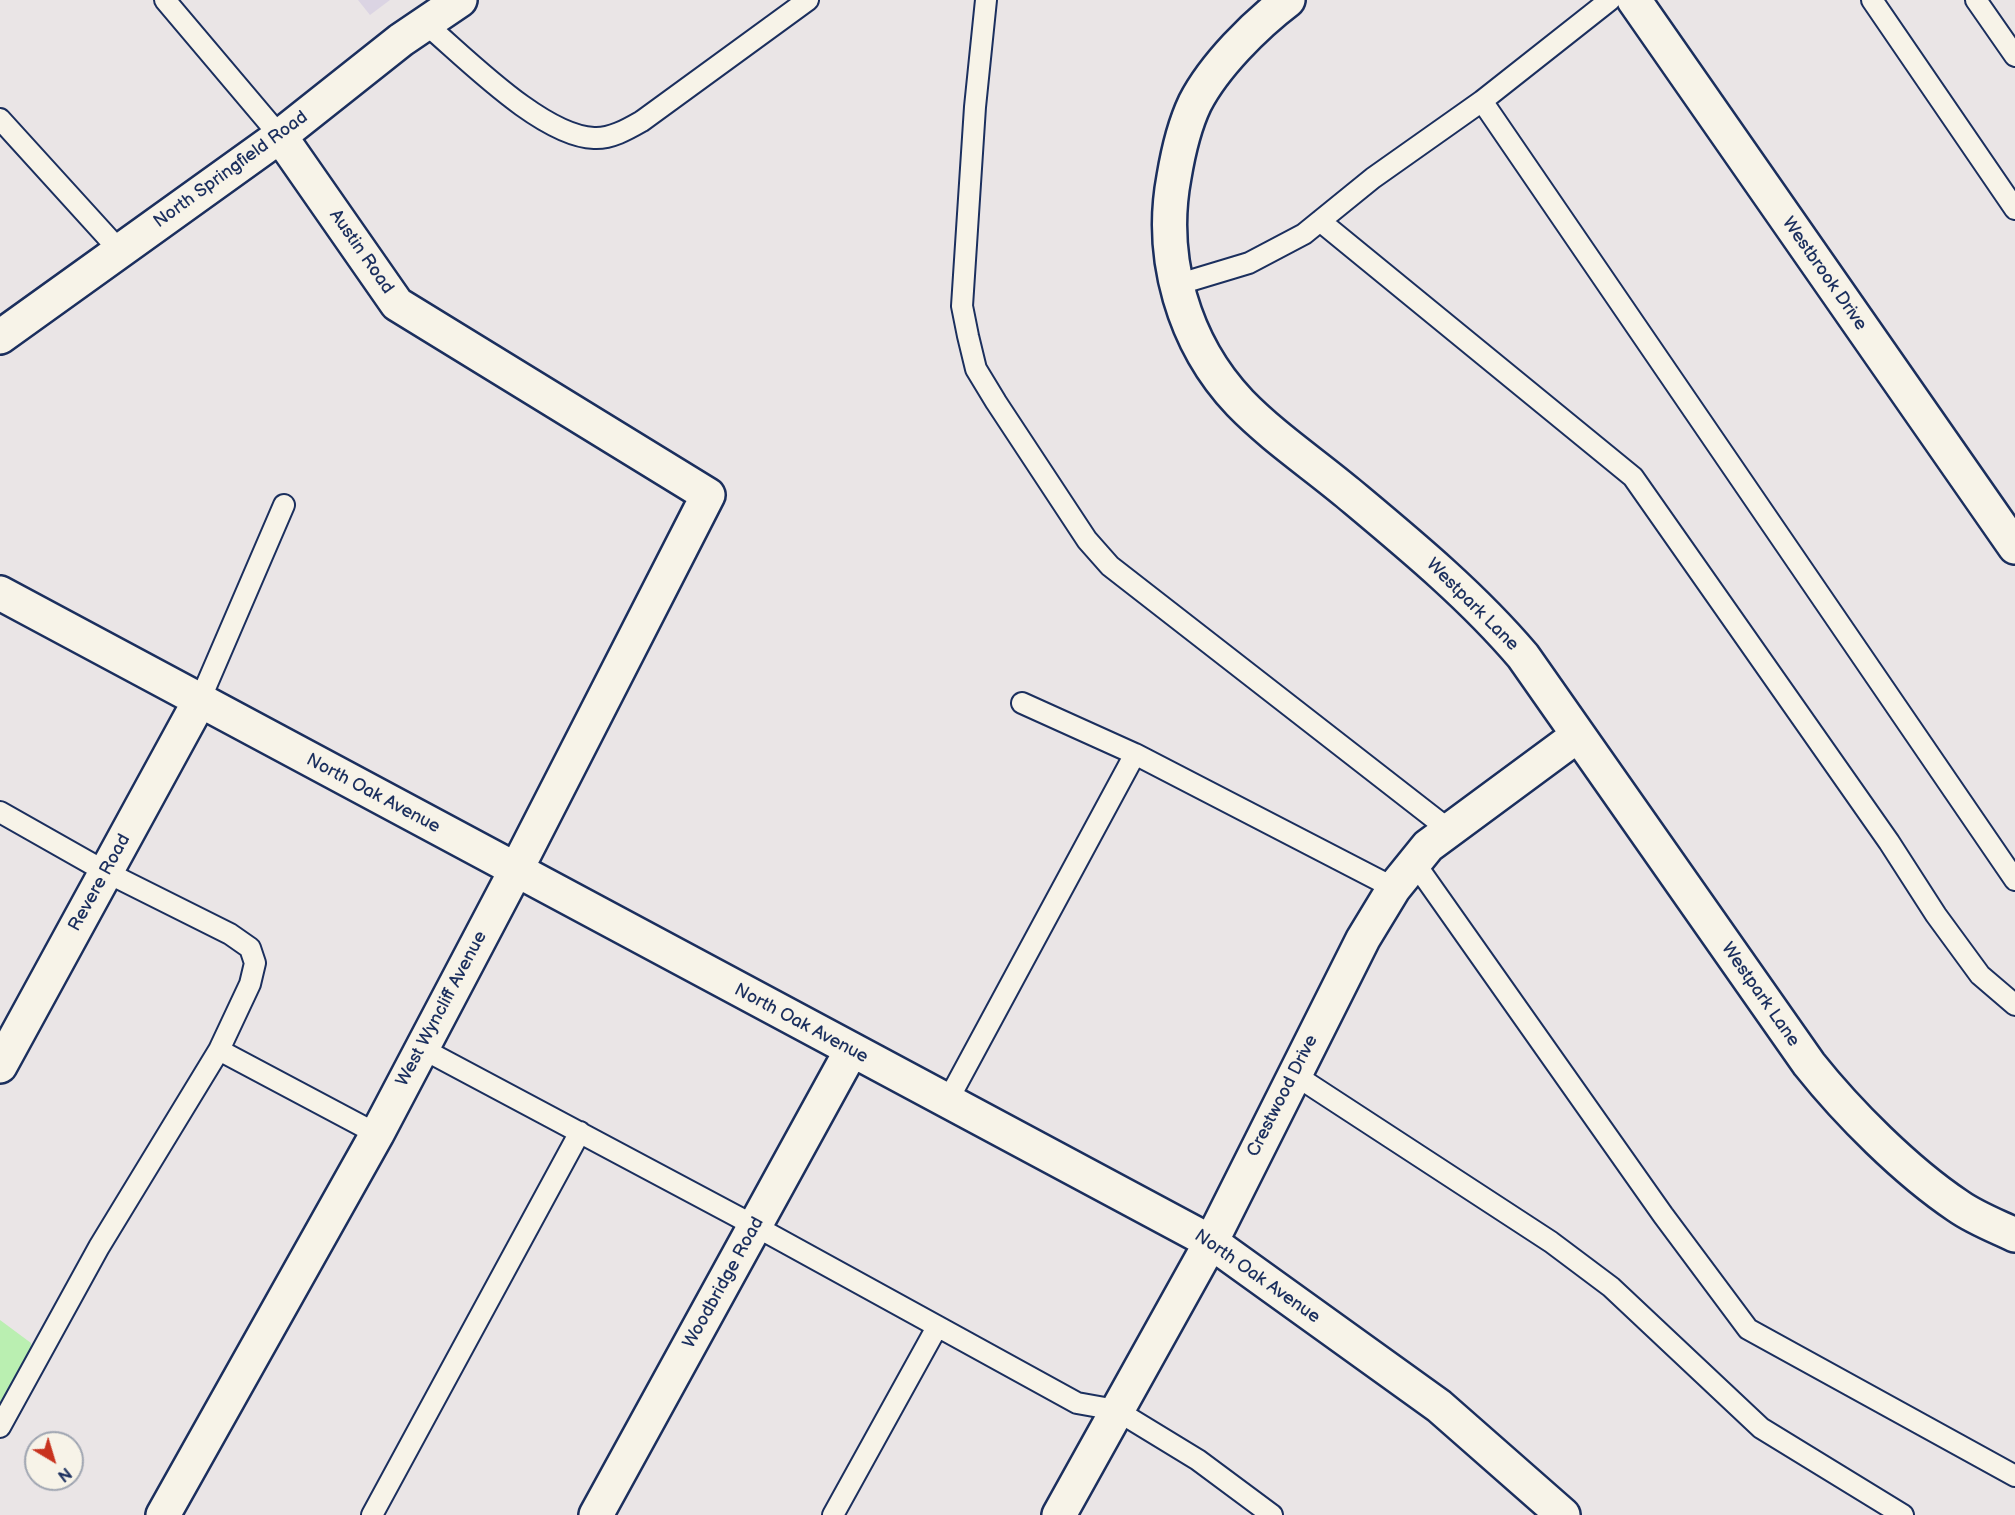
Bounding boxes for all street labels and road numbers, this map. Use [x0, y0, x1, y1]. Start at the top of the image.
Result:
street label: North Springfield Road [150, 107, 312, 233]
street label: Austin Road [324, 206, 398, 298]
street label: Westbrook Drive [1777, 213, 1871, 335]
street label: Westpark Lane [1421, 554, 1523, 656]
street label: North Oak Avenue [302, 750, 444, 838]
street label: Revere Road [64, 831, 136, 935]
street label: West Wyncliff Avenue [392, 928, 492, 1090]
street label: Westpark Lane [1716, 939, 1804, 1051]
street label: North Oak Avenue [730, 980, 872, 1068]
street label: Crestwood Drive [1243, 1031, 1323, 1161]
street label: Woodbridge Road [679, 1214, 769, 1352]
street label: North Oak Avenue [1190, 1226, 1324, 1328]

